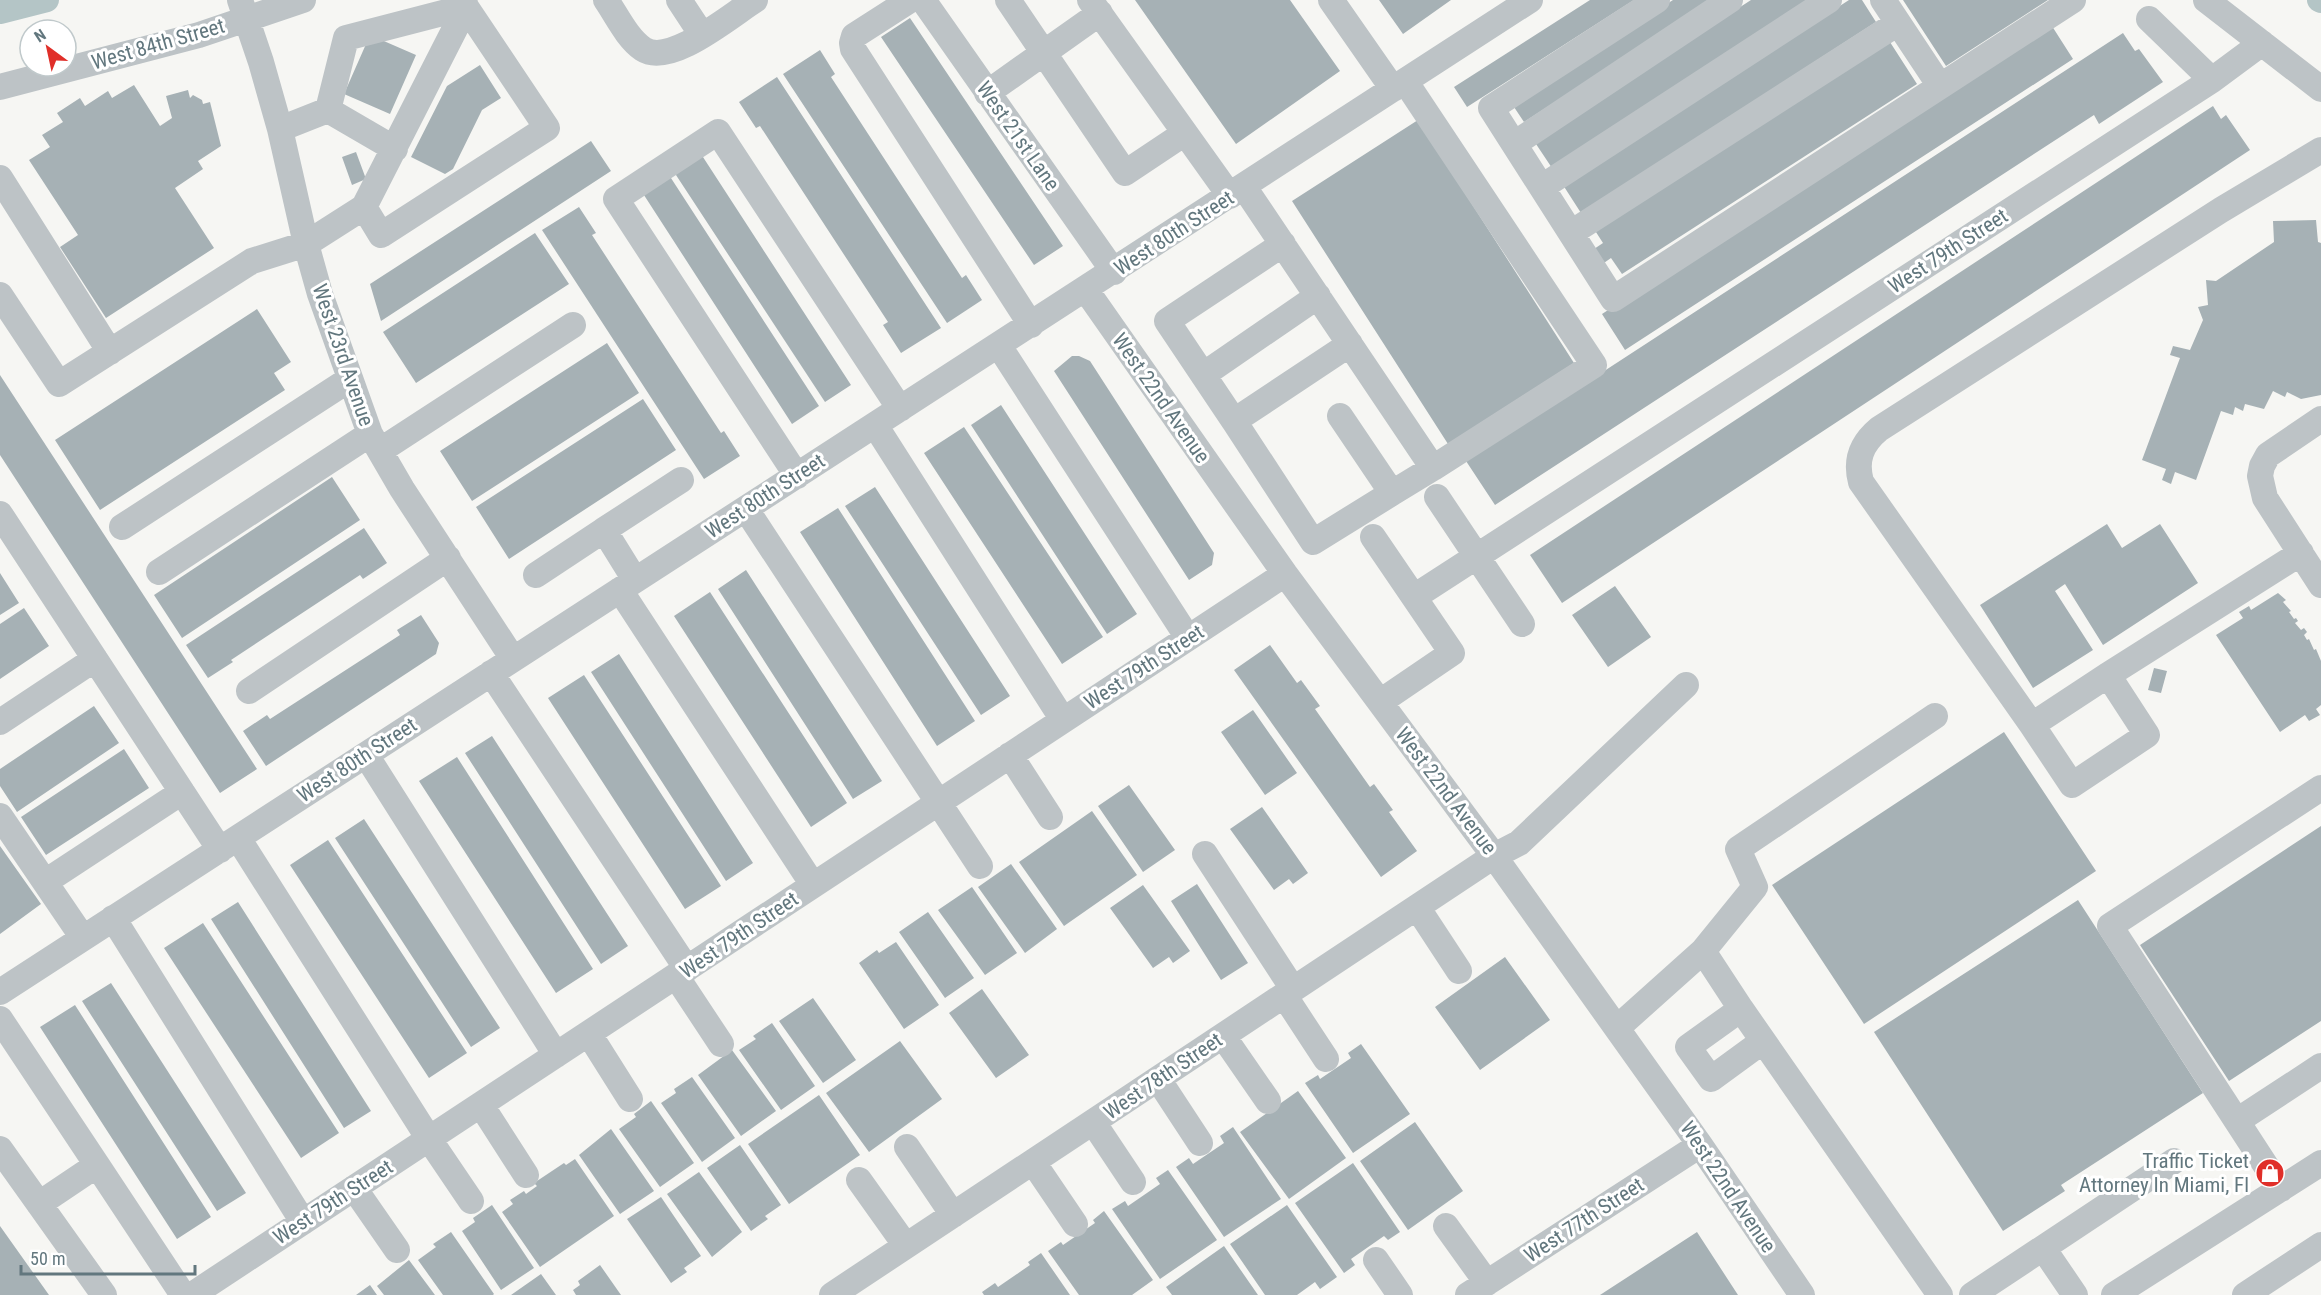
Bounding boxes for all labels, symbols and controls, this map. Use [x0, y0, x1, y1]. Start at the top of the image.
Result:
street label: West 84th Street [89, 14, 227, 74]
north arrow [18, 18, 78, 78]
text: N [31, 25, 49, 46]
street label: West 21st Lane [972, 77, 1064, 195]
street label: West 80th Street [1110, 186, 1238, 280]
street label: West 79th Street [1884, 204, 2012, 298]
street label: West 23rd Avenue [307, 281, 379, 429]
street label: West 22nd Avenue [1107, 329, 1215, 468]
street label: West 80th Street [701, 449, 829, 543]
street label: West 79th Street [1080, 620, 1208, 714]
street label: West 80th Street [293, 713, 421, 807]
street label: West 22nd Avenue [1390, 723, 1502, 859]
street label: West 79th Street [675, 887, 803, 983]
street label: West 78th Street [1099, 1028, 1227, 1124]
street label: West 22nd Avenue [1675, 1117, 1781, 1257]
place label: Traffic Ticket Attorney In Miami, Fl [2079, 1149, 2249, 1197]
street label: West 79th Street [269, 1155, 397, 1249]
shop icon: Traffic Ticket Attorney In Miami, Fl [2254, 1157, 2286, 1189]
street label: West 77th Street [1520, 1173, 1648, 1267]
scale bar [21, 1238, 195, 1276]
text: 50 m [30, 1248, 65, 1269]

